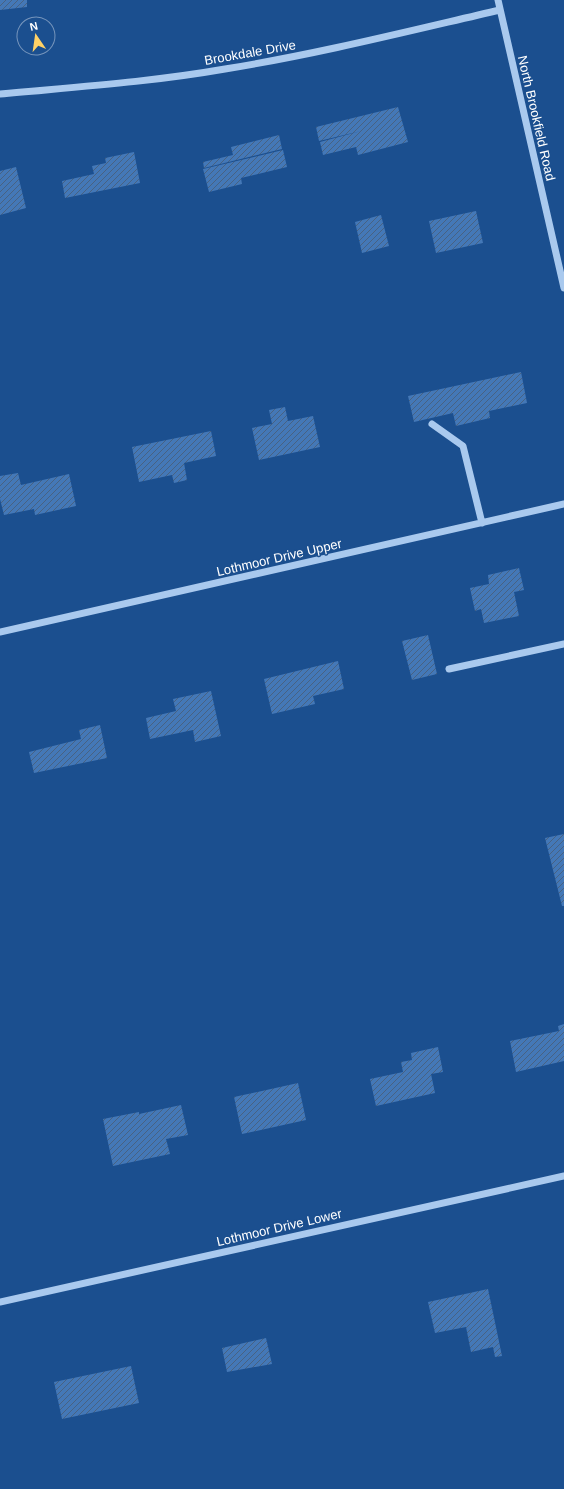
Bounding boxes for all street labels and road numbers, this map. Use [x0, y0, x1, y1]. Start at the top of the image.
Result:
street label: Brookdale Drive [203, 37, 297, 68]
street label: North Brookfield Road [515, 54, 558, 182]
street label: Lothmoor Drive Upper [215, 536, 344, 579]
street label: Lothmoor Drive Lower [215, 1206, 344, 1249]

